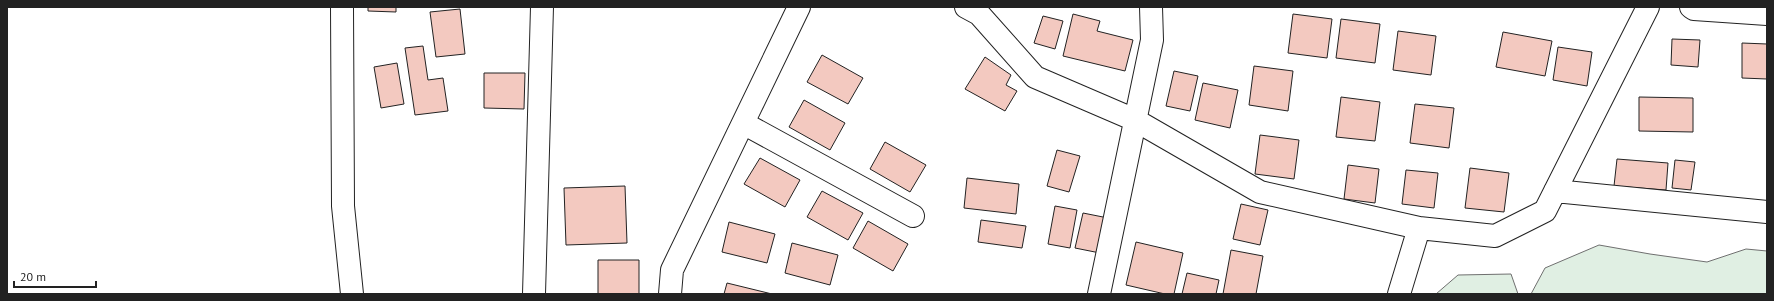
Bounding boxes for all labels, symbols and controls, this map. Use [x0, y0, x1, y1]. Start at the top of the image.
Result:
scale bar [14, 263, 96, 289]
text: 20 m [20, 269, 46, 284]

